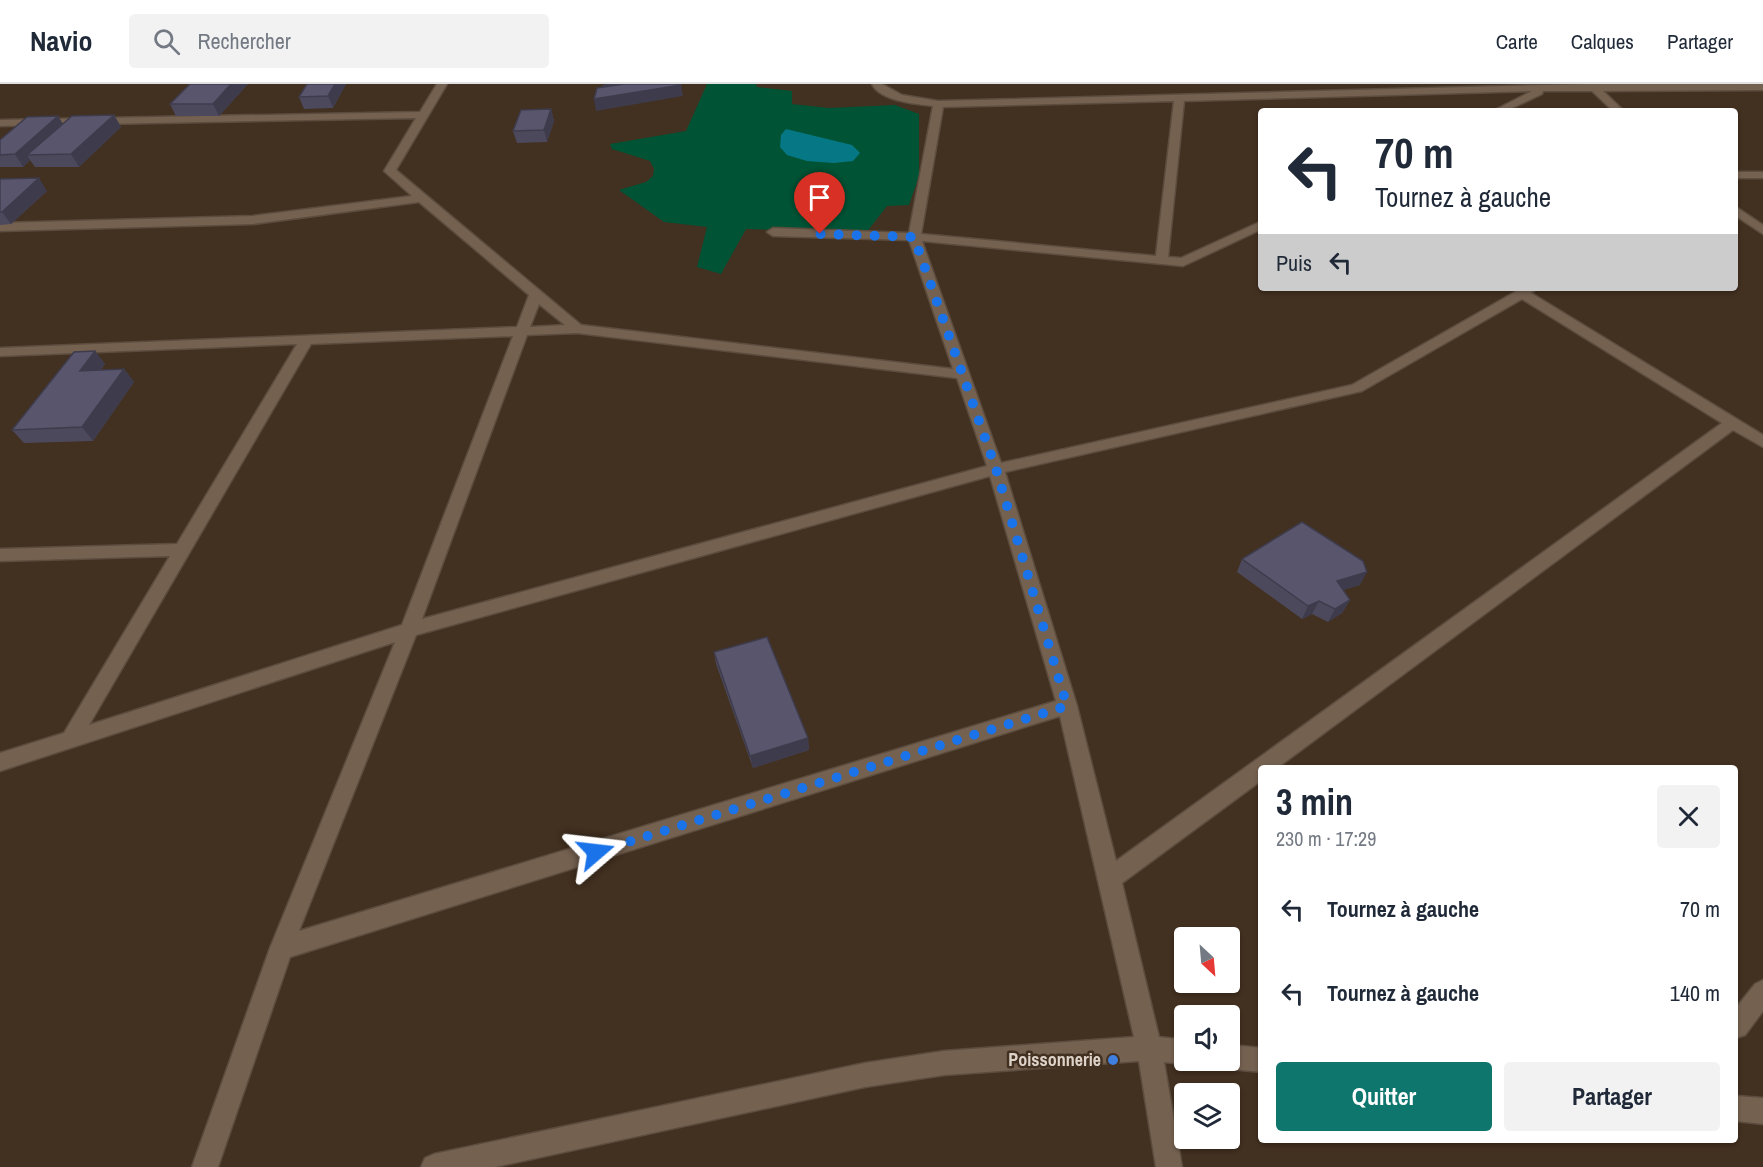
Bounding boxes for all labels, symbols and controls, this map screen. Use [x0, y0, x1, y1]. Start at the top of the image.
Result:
search box [129, 14, 549, 68]
text: Navio [30, 22, 93, 60]
icon: search [150, 25, 183, 58]
text: Rechercher [198, 26, 291, 56]
text: Carte [1496, 27, 1538, 56]
text: Calques [1571, 27, 1634, 56]
text: Partager [1667, 27, 1733, 56]
text: 70 m [1375, 125, 1454, 181]
icon: left [1276, 132, 1354, 210]
pin [794, 172, 845, 234]
text: Tournez à gauche [1375, 179, 1551, 215]
icon: arrive [803, 181, 836, 214]
icon: left [1324, 246, 1357, 279]
text: Puis [1276, 248, 1312, 278]
text: 3 min [1276, 778, 1353, 826]
button: close [1657, 785, 1720, 848]
position arrow [564, 820, 628, 884]
text: 230 m · 17:29 [1276, 825, 1376, 852]
icon: left [1276, 893, 1309, 926]
text: Tournez à gauche [1327, 894, 1479, 924]
text: 70 m [1680, 894, 1720, 924]
north arrow [1174, 927, 1240, 993]
map controls [1174, 927, 1240, 1149]
icon: left [1276, 977, 1309, 1010]
text: Tournez à gauche [1327, 978, 1479, 1008]
text: 140 m [1670, 978, 1720, 1008]
button: sound [1174, 1005, 1240, 1071]
place label: Poissonnerie [1008, 1047, 1101, 1072]
marker: Poissonnerie [1106, 1053, 1120, 1067]
button: Quitter [1276, 1062, 1492, 1131]
button: Partager [1504, 1062, 1720, 1131]
button: layers [1174, 1083, 1240, 1149]

